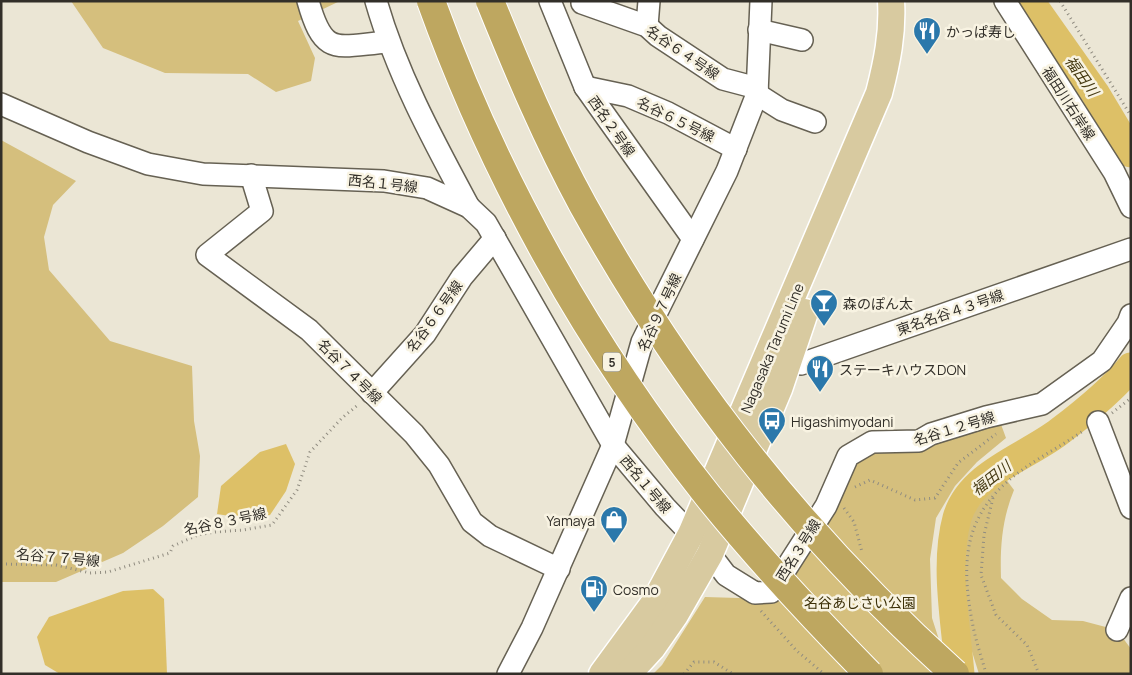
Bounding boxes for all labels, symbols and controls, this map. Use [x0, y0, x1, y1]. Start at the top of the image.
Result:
restaurant icon: かっぱ寿し [912, 16, 942, 55]
street label: 名谷６４号線 [643, 21, 723, 83]
place label: かっぱ寿し [946, 22, 1016, 41]
water label: 福田川 [1060, 52, 1105, 102]
street label: 福田川右岸線 [1038, 63, 1100, 143]
street label: 西名２号線 [584, 92, 640, 160]
street label: 名谷６５号線 [634, 92, 718, 146]
street label: 西名１号線 [347, 170, 419, 196]
street label: 名谷９７号線 [633, 270, 685, 354]
street label: 名谷６６号線 [402, 276, 466, 356]
street label: Nagasaka Tarumi Line [736, 280, 808, 416]
street label: 東名名谷４３号線 [894, 285, 1006, 339]
bar icon: 森のぽん太 [809, 288, 839, 327]
place label: 森のぽん太 [843, 294, 913, 313]
street label: 名谷７４号線 [314, 335, 386, 407]
road number: 5 [603, 352, 621, 372]
restaurant icon: ステーキハウスDON [805, 354, 835, 393]
place label: ステーキハウスDON [839, 360, 966, 379]
bus stop icon: Higashimyodani [757, 406, 787, 445]
street label: 名谷１２号線 [911, 407, 997, 449]
place label: Higashimyodani [791, 412, 894, 431]
street label: 西名１号線 [616, 451, 676, 517]
water label: 福田川 [967, 455, 1017, 500]
street label: 名谷８３号線 [182, 503, 268, 539]
shop icon: Yamaya [599, 505, 629, 544]
place label: Yamaya [546, 511, 595, 530]
street label: 西名３号線 [771, 515, 825, 585]
street label: 名谷７７号線 [15, 544, 101, 570]
fuel station icon: Cosmo [579, 574, 609, 613]
place label: Cosmo [613, 580, 659, 599]
park label: 名谷あじさい公園 [804, 593, 916, 612]

